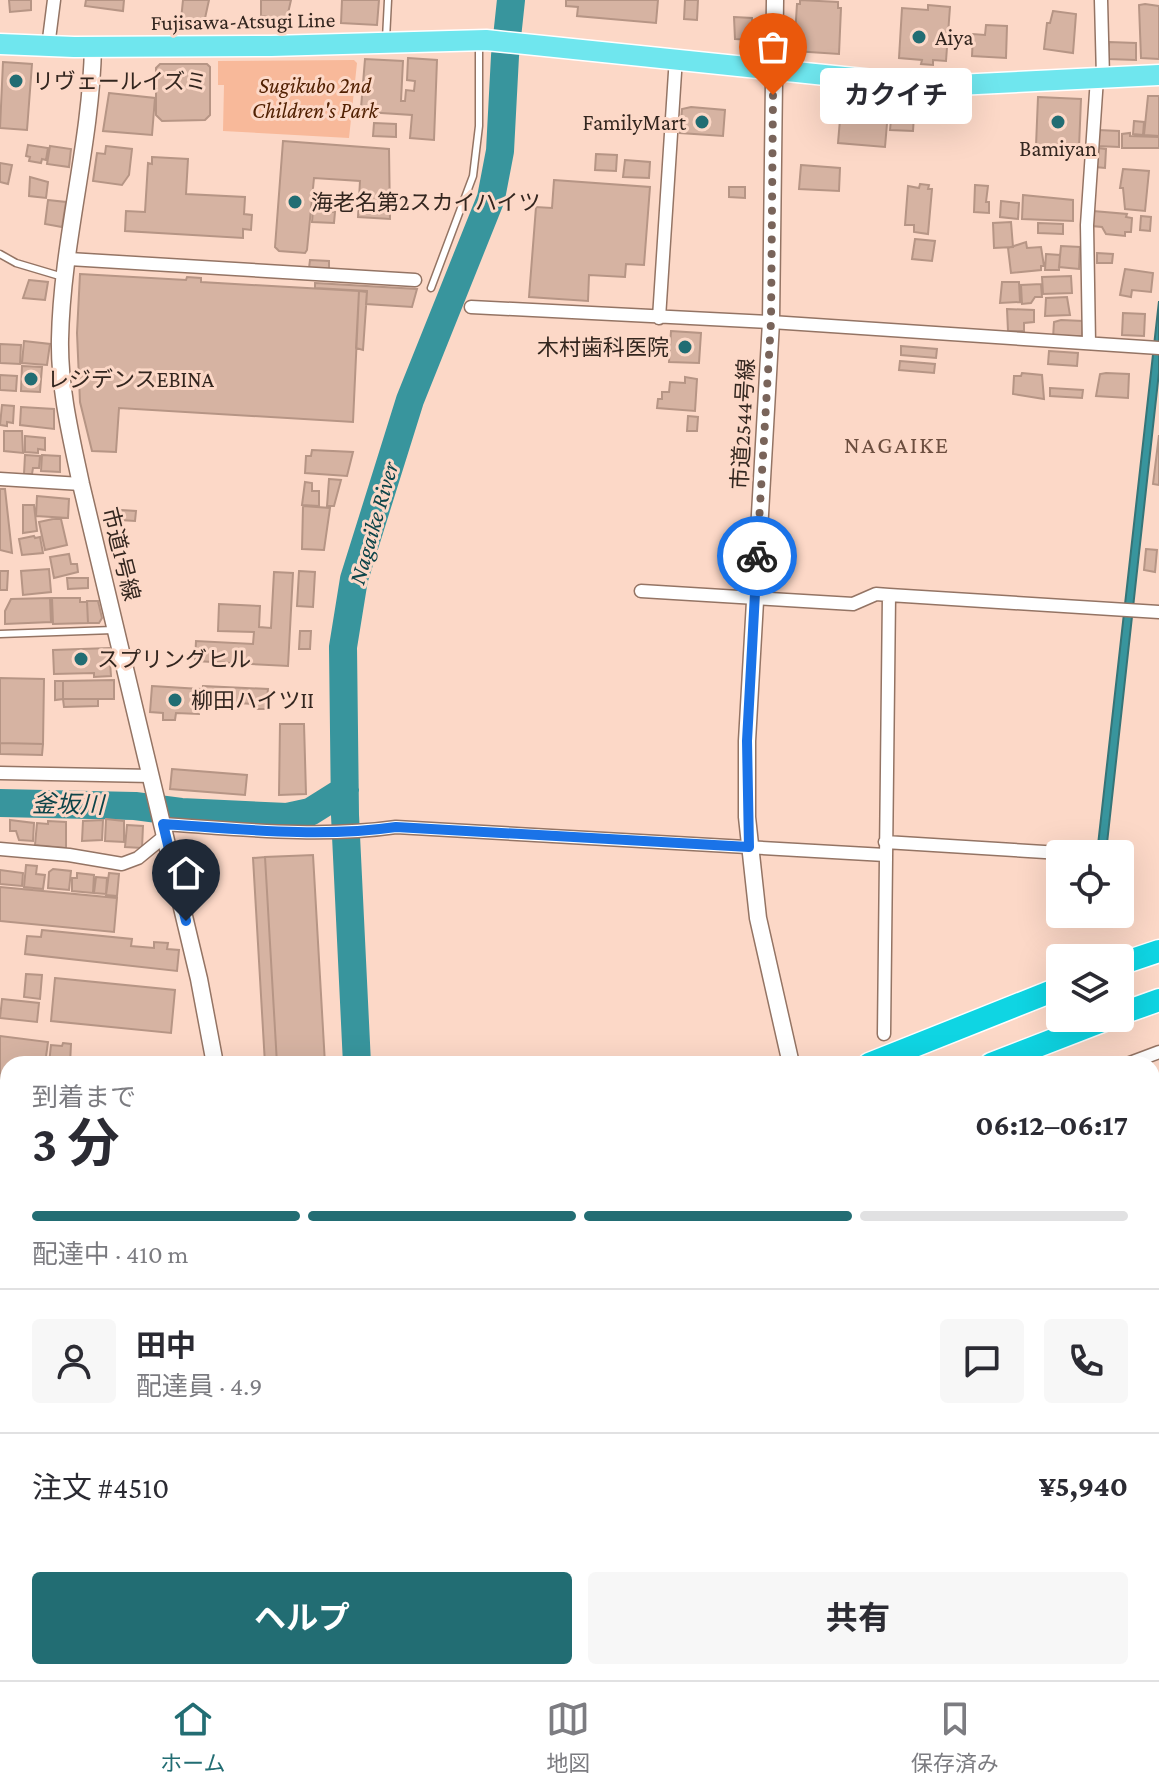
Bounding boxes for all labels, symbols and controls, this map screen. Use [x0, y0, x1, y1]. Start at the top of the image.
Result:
street label: Fujisawa-Atsugi Line [150, 7, 336, 35]
pin [739, 13, 807, 95]
icon: bag [751, 25, 795, 69]
place label: Aiya [935, 25, 973, 50]
marker: Aiya [910, 28, 928, 46]
callout: カクイチ [821, 67, 973, 123]
place label: リヴェールイズミ [32, 69, 207, 94]
marker: リヴェールイズミ [7, 72, 25, 90]
park label: Sugikubo 2nd Children's Park [252, 73, 379, 123]
text: カクイチ [844, 81, 948, 110]
place label: FamilyMart [583, 110, 687, 135]
marker: FamilyMart [693, 113, 711, 131]
marker: Bamiyan [1049, 113, 1067, 131]
place label: Bamiyan [1019, 136, 1097, 161]
place label: 海老名第2スカイハイツ [311, 190, 541, 215]
marker: 海老名第2スカイハイツ [286, 193, 304, 211]
place label: 木村歯科医院 [537, 335, 669, 360]
marker: 木村歯科医院 [676, 338, 694, 356]
street label: 市道2544号線 [727, 358, 759, 490]
place label: レジデンスEBINA [47, 367, 215, 392]
marker: レジデンスEBINA [22, 370, 40, 388]
district label: NAGAIKE [844, 431, 950, 458]
water label: Nagaike River [343, 458, 404, 587]
street label: 市道1号線 [97, 505, 145, 603]
courier [717, 516, 797, 596]
icon: bike [735, 534, 779, 578]
place label: スプリングヒル [97, 647, 251, 672]
marker: スプリングヒル [72, 650, 90, 668]
place label: 柳田ハイツII [191, 688, 314, 713]
marker: 柳田ハイツII [166, 691, 184, 709]
water label: 釜坂川 [32, 790, 107, 818]
pin [152, 839, 220, 921]
map controls [1046, 840, 1134, 1032]
button: locate [1046, 840, 1134, 928]
icon: home [164, 851, 208, 895]
button: layers [1046, 944, 1134, 1032]
text: 到着まで [32, 1083, 136, 1112]
text: 06:12–06:17 [975, 1108, 1128, 1141]
text: 3 分 [32, 1114, 119, 1172]
text: 配達中 · 410 m [32, 1240, 188, 1269]
button: person [32, 1319, 116, 1403]
button: chat [940, 1319, 1024, 1403]
button: phone [1044, 1319, 1128, 1403]
text: 田中 [136, 1329, 196, 1362]
text: 配達員 · 4.9 [136, 1372, 262, 1401]
text: ¥5,940 [1039, 1469, 1128, 1502]
text: 注文 #4510 [32, 1471, 169, 1504]
button: ヘルプ [32, 1572, 572, 1664]
button: 共有 [588, 1572, 1128, 1664]
tab: ホーム [160, 1697, 226, 1777]
tab: 地図 [546, 1697, 590, 1777]
tab: 保存済み [911, 1697, 999, 1777]

